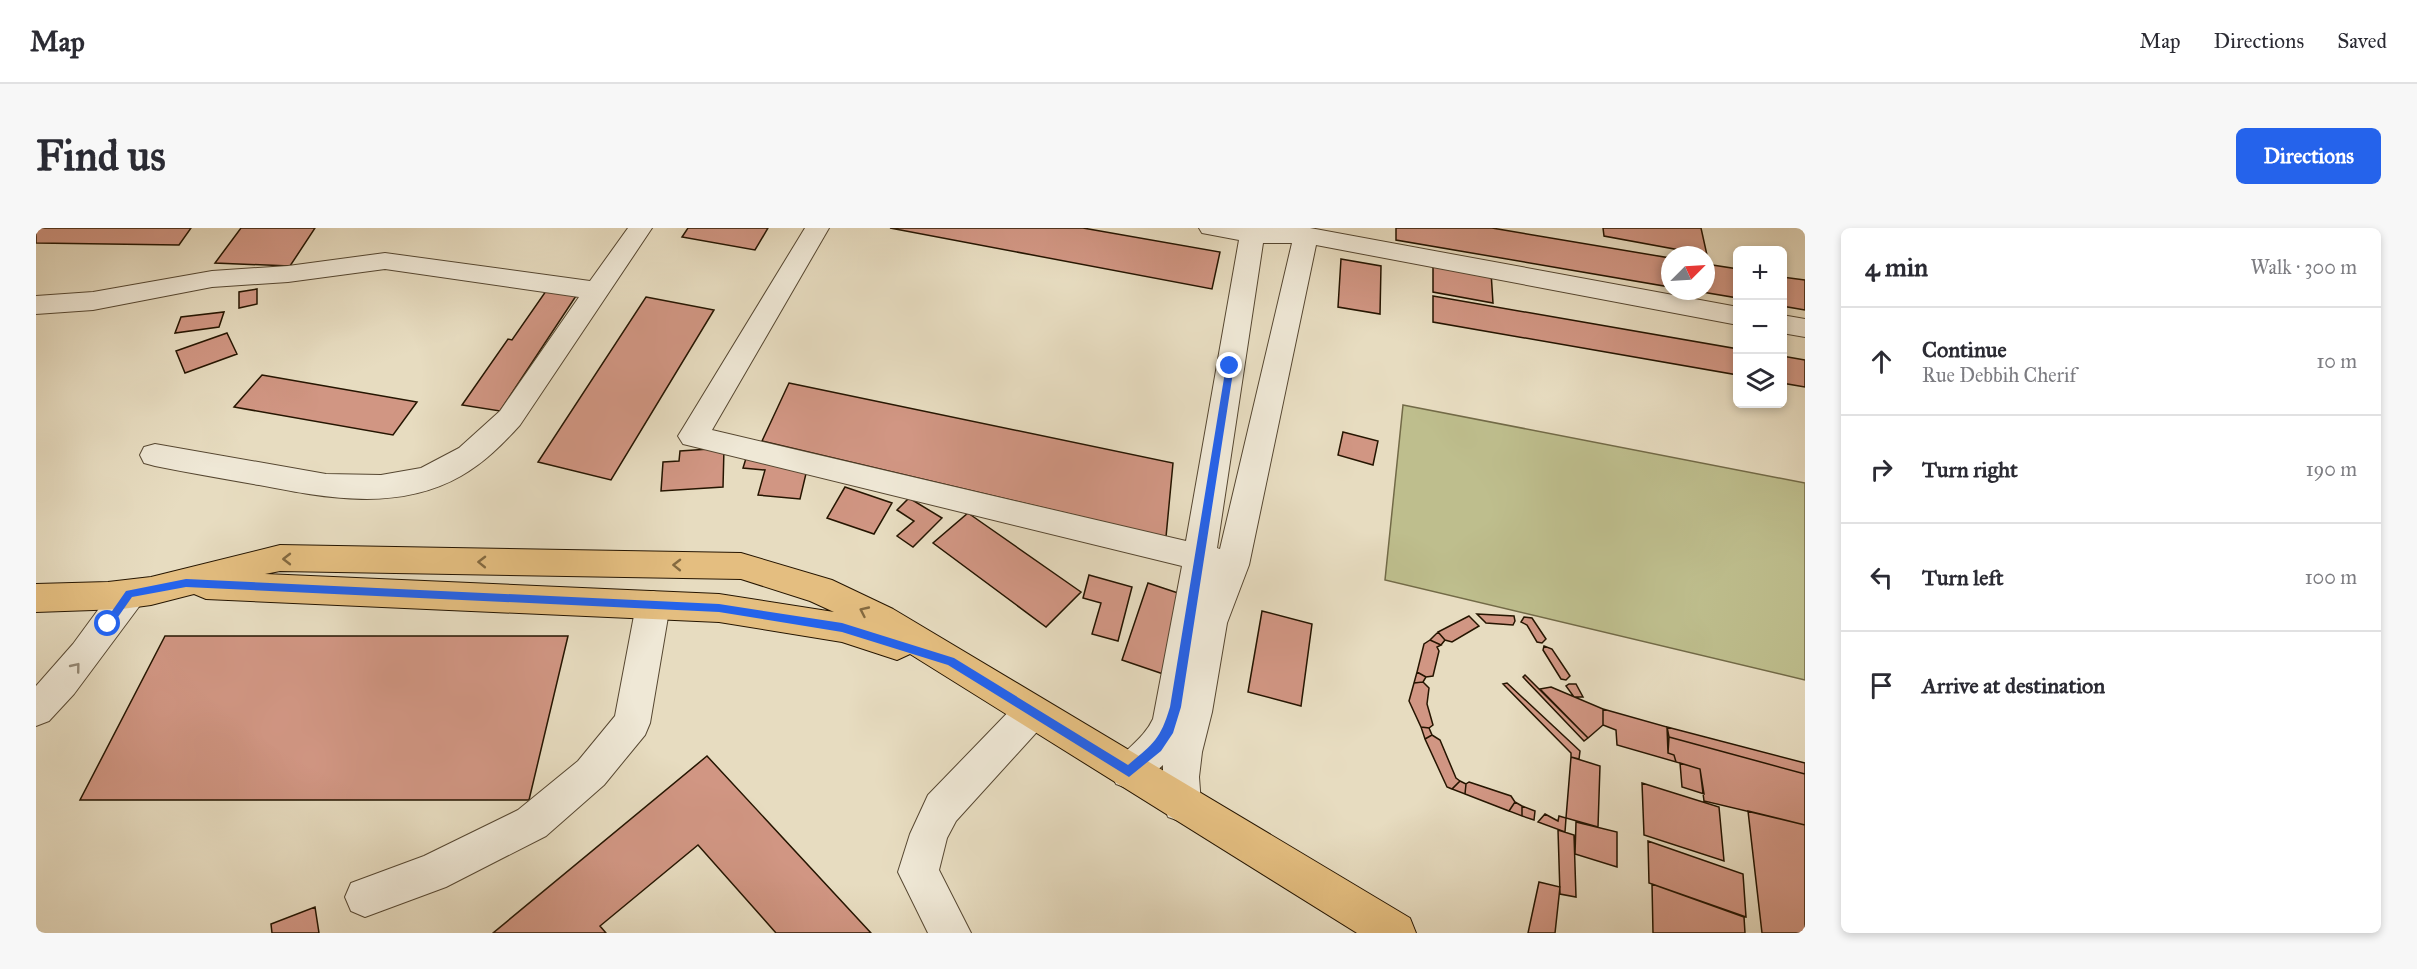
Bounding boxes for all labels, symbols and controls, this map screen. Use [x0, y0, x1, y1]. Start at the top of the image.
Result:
text: Map [30, 24, 85, 59]
text: Map [2140, 28, 2181, 54]
text: Directions [2214, 28, 2304, 54]
text: Saved [2337, 28, 2387, 54]
button: Directions [2236, 128, 2381, 184]
text: Find us [36, 130, 166, 182]
north arrow [1661, 246, 1715, 300]
map controls [1733, 246, 1787, 408]
button: + [1733, 246, 1787, 300]
text: 4 min [1865, 251, 1928, 283]
text: Walk · 300 m [2250, 255, 2357, 279]
button: − [1733, 300, 1787, 354]
text: Continue [1922, 336, 2007, 363]
icon: ahead [1865, 345, 1898, 378]
text: 10 m [2316, 349, 2357, 373]
route end [1216, 352, 1242, 378]
button: layers [1733, 354, 1787, 408]
text: Rue Debbih Cherif [1922, 363, 2076, 387]
icon: right [1865, 453, 1898, 486]
text: Turn right [1922, 456, 2018, 483]
text: 190 m [2306, 457, 2357, 481]
one-way arrow [283, 553, 292, 565]
one-way arrow [478, 556, 487, 568]
one-way arrow [673, 559, 682, 571]
icon: left [1865, 561, 1898, 594]
text: Turn left [1922, 564, 2004, 591]
text: 100 m [2305, 565, 2357, 589]
one-way arrow [860, 606, 871, 618]
route start [94, 610, 120, 636]
one-way arrow [68, 663, 79, 674]
icon: arrive [1865, 669, 1898, 702]
text: Arrive at destination [1922, 672, 2105, 699]

